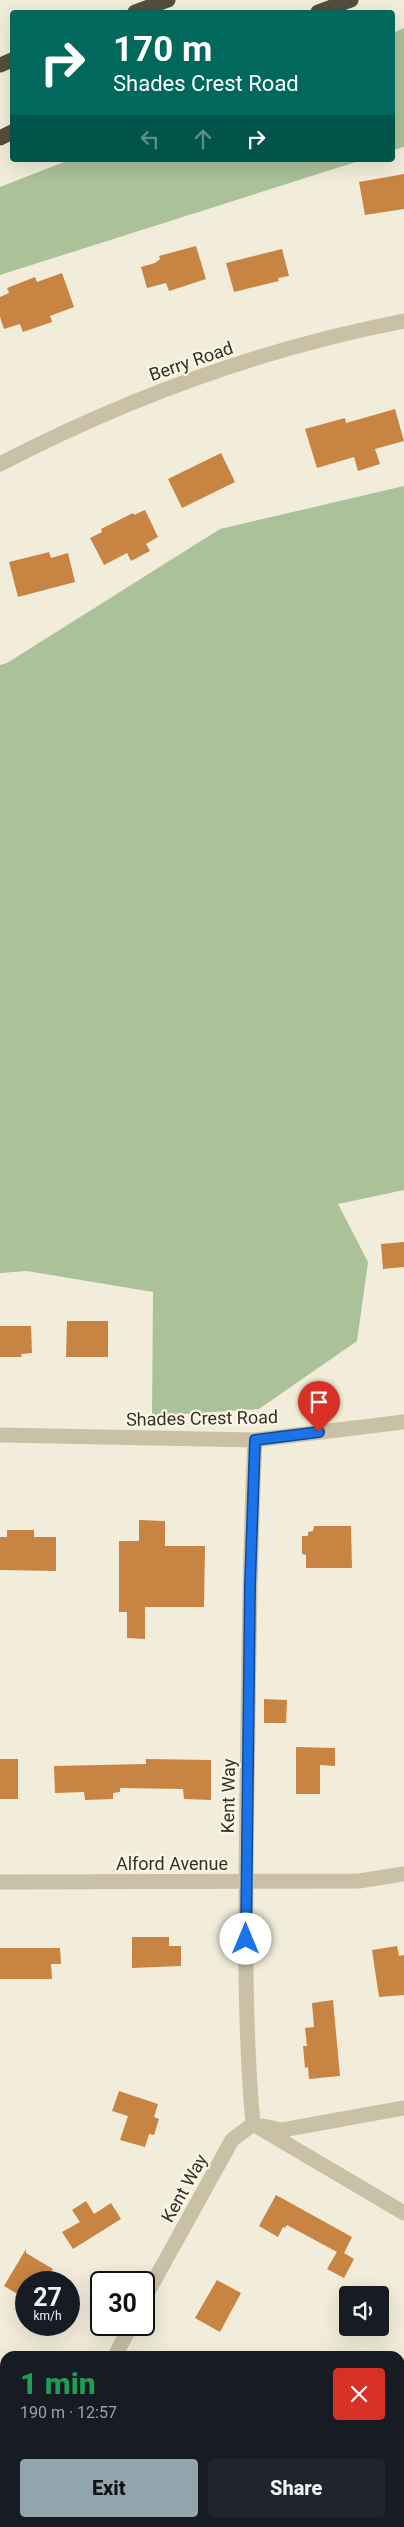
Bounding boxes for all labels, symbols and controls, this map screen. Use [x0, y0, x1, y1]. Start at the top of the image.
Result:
text: 170 m [113, 29, 212, 70]
icon: right [30, 30, 95, 95]
text: Shades Crest Road [113, 71, 299, 96]
icon: left [136, 125, 164, 153]
icon: ahead [189, 125, 217, 153]
icon: right [242, 125, 270, 153]
street label: Berry Road [146, 337, 236, 385]
pin [298, 1381, 340, 1432]
icon: arrive [305, 1388, 333, 1416]
street label: Shades Crest Road [126, 1406, 278, 1430]
street label: Kent Way [217, 1758, 239, 1834]
street label: Alford Avenue [116, 1853, 228, 1874]
position arrow [219, 1912, 271, 1964]
street label: Kent Way [157, 2150, 212, 2226]
speed limit sign: 30 [90, 2271, 155, 2336]
text: 27 [33, 2283, 62, 2312]
map controls [339, 2286, 389, 2336]
button: sound [339, 2286, 389, 2336]
text: km/h [33, 2309, 62, 2323]
text: 1 min [20, 2366, 96, 2401]
button: close [333, 2368, 385, 2420]
text: 190 m · 12:57 [20, 2403, 117, 2422]
button: Exit [20, 2459, 198, 2517]
button: Share [208, 2459, 385, 2517]

